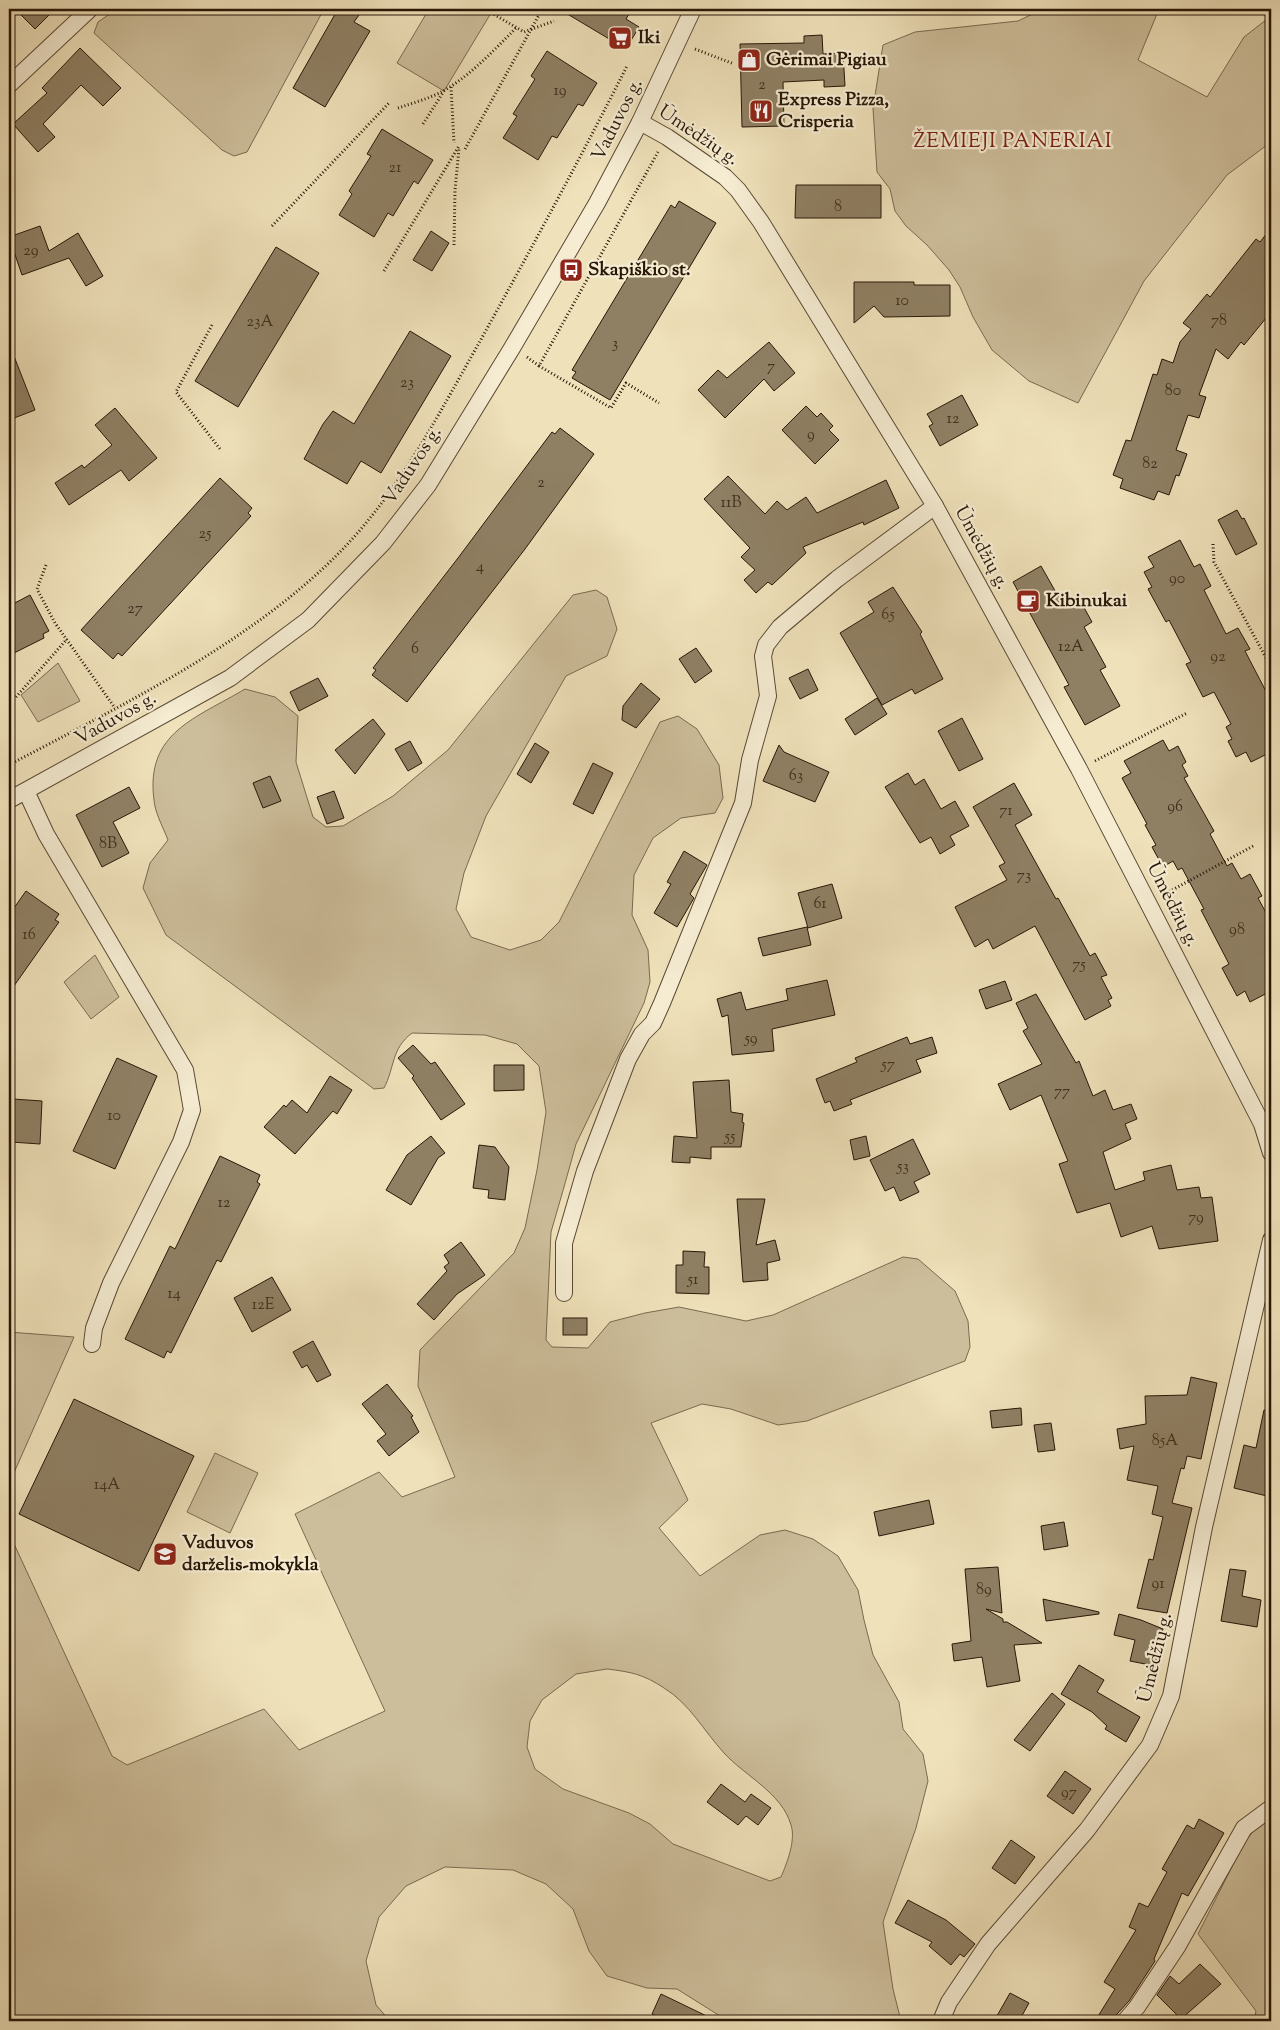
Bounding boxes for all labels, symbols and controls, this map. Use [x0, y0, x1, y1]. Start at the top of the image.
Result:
supermarket icon: Iki [607, 25, 633, 51]
place label: Iki [638, 25, 661, 52]
shop icon: Gėrimai Pigiau [736, 47, 762, 73]
place label: Gėrimai Pigiau [766, 47, 887, 74]
street label: Vaduvos g. [586, 74, 650, 166]
house number: 2 [758, 74, 766, 97]
house number: 19 [553, 80, 567, 103]
place label: Express Pizza, Crisperia [778, 87, 889, 136]
restaurant icon: Express Pizza, Crisperia [748, 98, 774, 124]
street label: Ūmėdžių g. [652, 99, 744, 173]
district label: ŽEMIEJI PANERIAI [913, 127, 1113, 157]
house number: 21 [389, 157, 402, 180]
house number: 8 [834, 196, 842, 219]
house number: 29 [23, 240, 39, 263]
bus stop icon: Skapiškio st. [558, 257, 584, 283]
place label: Skapiškio st. [588, 257, 691, 284]
house number: 10 [895, 290, 909, 313]
house number: 78 [1211, 310, 1227, 333]
house number: 23A [247, 311, 273, 334]
house number: 3 [612, 333, 618, 356]
house number: 7 [767, 356, 775, 379]
house number: 23 [400, 372, 414, 395]
house number: 80 [1165, 380, 1181, 403]
house number: 12 [947, 408, 960, 431]
street label: Vaduvos g. [377, 421, 449, 511]
house number: 9 [807, 424, 815, 447]
house number: 82 [1142, 453, 1158, 476]
house number: 2 [537, 472, 545, 495]
house number: 11B [721, 492, 741, 515]
street label: Ūmėdžių g. [947, 501, 1015, 595]
house number: 25 [199, 523, 212, 546]
house number: 4 [476, 556, 484, 579]
house number: 90 [1169, 568, 1185, 591]
cafe icon: Kibinukai [1015, 588, 1041, 614]
place label: Kibinukai [1046, 588, 1128, 615]
house number: 27 [127, 598, 143, 621]
house number: 65 [881, 604, 895, 627]
house number: 12A [1058, 636, 1084, 659]
house number: 6 [411, 638, 419, 661]
house number: 92 [1210, 646, 1226, 669]
street label: Vaduvos g. [70, 685, 162, 753]
house number: 63 [789, 765, 803, 788]
house number: 96 [1167, 796, 1183, 819]
house number: 71 [999, 800, 1013, 823]
house number: 8B [99, 833, 117, 856]
street label: Ūmėdžių g. [1139, 858, 1205, 952]
house number: 73 [1017, 865, 1031, 888]
house number: 61 [813, 893, 827, 916]
house number: 98 [1229, 919, 1245, 942]
house number: 16 [22, 924, 36, 947]
house number: 75 [1072, 954, 1086, 977]
house number: 59 [743, 1028, 758, 1051]
house number: 57 [880, 1054, 895, 1077]
house number: 77 [1054, 1081, 1070, 1104]
house number: 10 [107, 1105, 121, 1128]
house number: 55 [723, 1126, 736, 1149]
house number: 53 [896, 1156, 909, 1179]
house number: 12 [218, 1192, 231, 1215]
house number: 79 [1188, 1207, 1204, 1230]
house number: 51 [687, 1269, 699, 1292]
house number: 14 [167, 1283, 181, 1306]
house number: 12E [252, 1294, 275, 1317]
house number: 85A [1152, 1430, 1178, 1453]
house number: 14A [94, 1474, 120, 1497]
place label: Vaduvos darželis-mokykla [182, 1530, 319, 1579]
school or university icon: Vaduvos darželis-mokykla [152, 1541, 178, 1567]
house number: 91 [1151, 1573, 1165, 1596]
house number: 89 [976, 1579, 992, 1602]
street label: Ūmėdžių g. [1132, 1610, 1180, 1706]
house number: 97 [1061, 1782, 1077, 1805]

